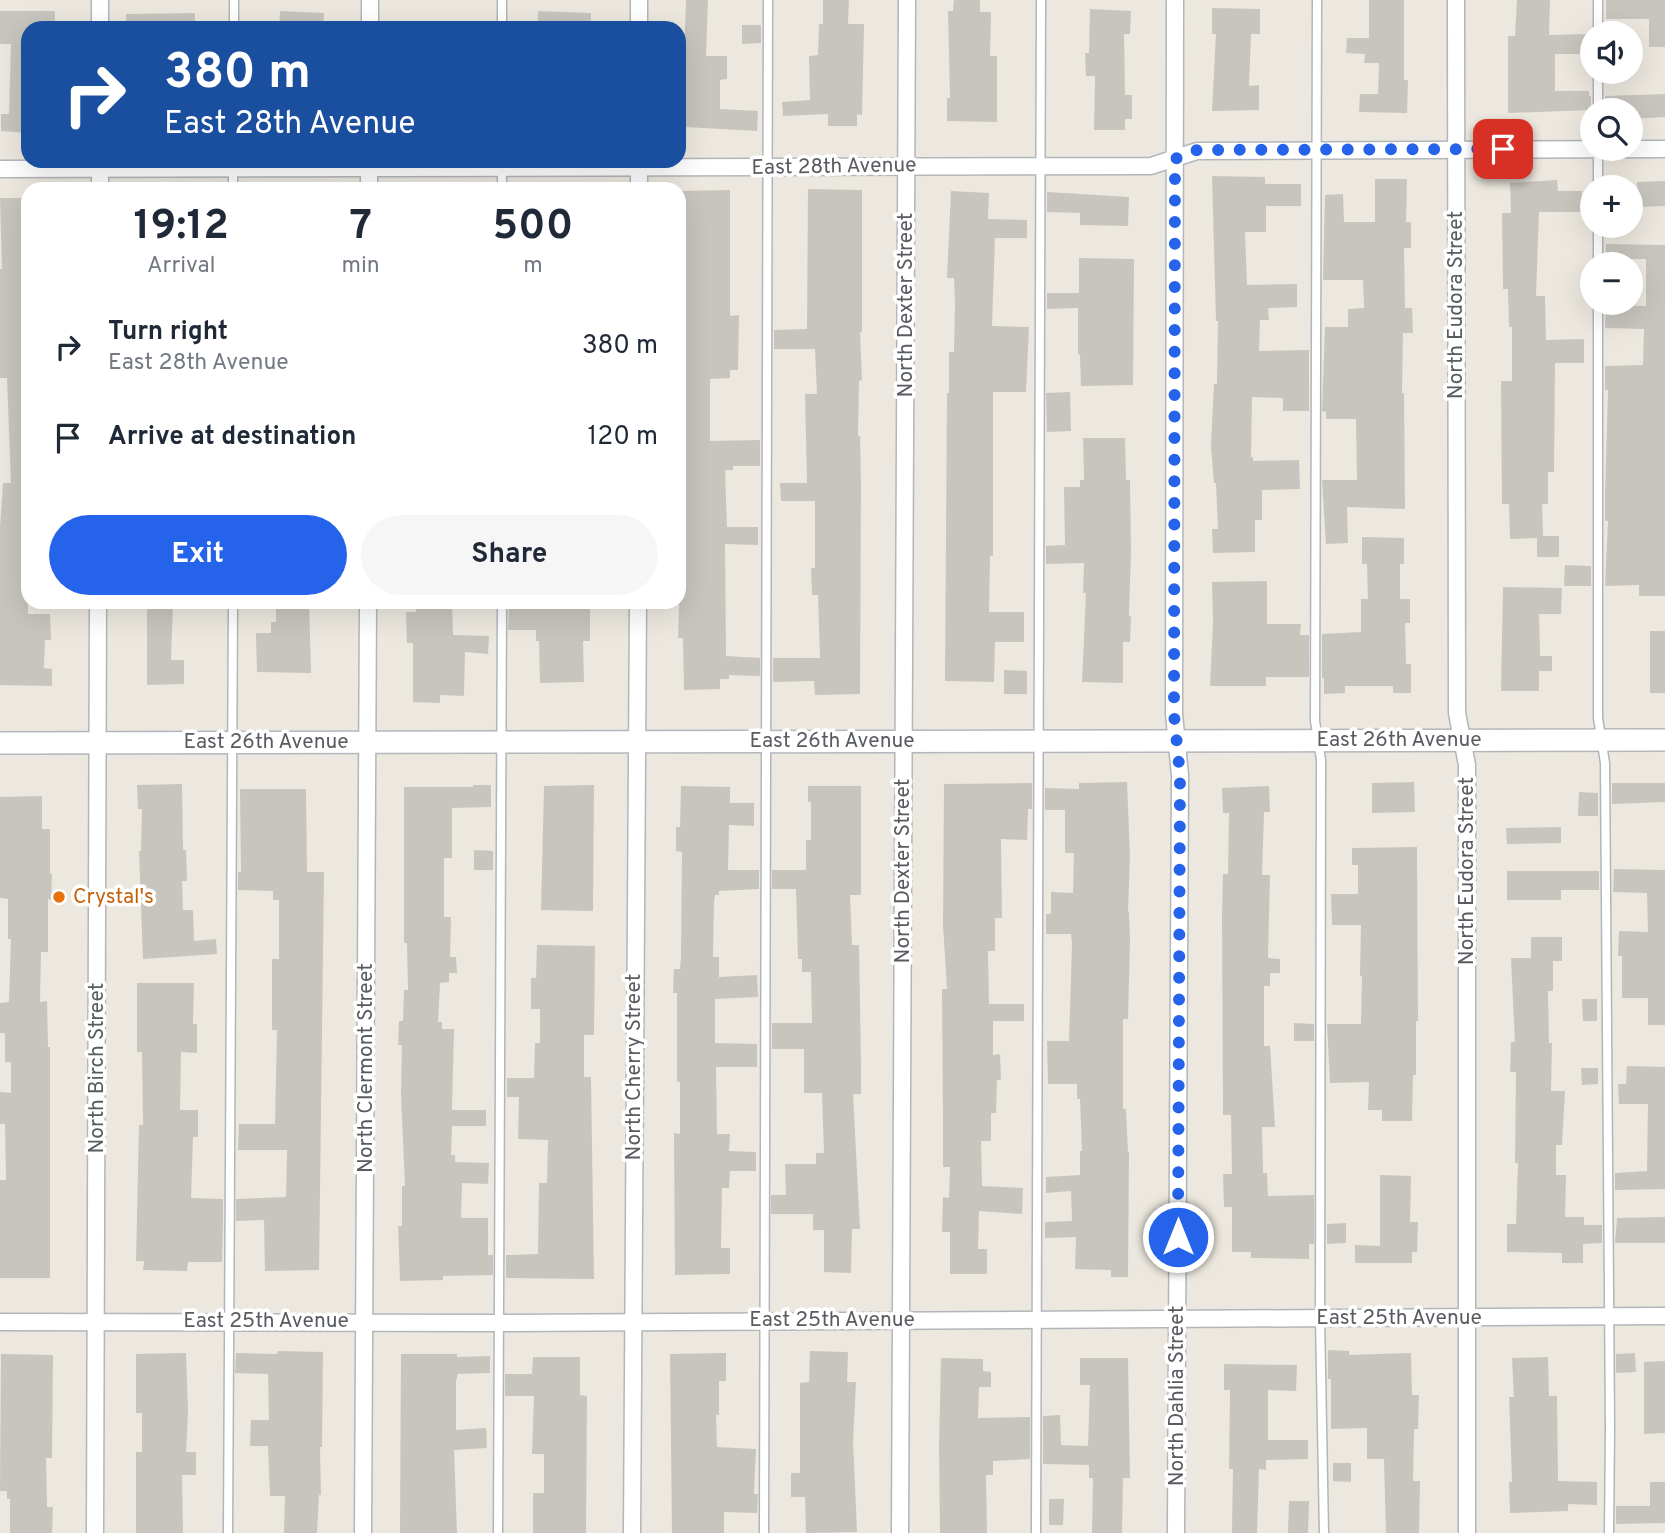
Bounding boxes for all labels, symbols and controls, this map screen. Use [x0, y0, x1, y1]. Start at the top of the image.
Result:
map controls [1580, 21, 1643, 315]
button: sound [1580, 21, 1643, 84]
text: 380 m [164, 44, 311, 106]
icon: right [49, 49, 140, 140]
button: search [1580, 98, 1643, 161]
text: East 28th Avenue [164, 105, 415, 145]
pin [1473, 119, 1533, 179]
icon: arrive [1484, 130, 1522, 168]
street label: East 28th Avenue [751, 152, 917, 182]
button: + [1580, 175, 1643, 238]
text: 19:12 [134, 201, 229, 254]
text: 7 [349, 201, 372, 254]
text: 500 [492, 201, 573, 254]
street label: North Eudora Street [1443, 211, 1470, 399]
street label: North Dexter Street [893, 213, 920, 397]
text: Arrival [147, 252, 216, 281]
text: min [342, 252, 380, 281]
text: m [523, 252, 543, 281]
button: − [1580, 252, 1643, 315]
text: Turn right [108, 316, 228, 349]
icon: right [49, 328, 87, 366]
text: 380 m [582, 330, 658, 363]
text: East 28th Avenue [108, 349, 289, 378]
icon: arrive [49, 419, 87, 457]
text: Arrive at destination [108, 421, 356, 454]
text: 120 m [588, 421, 658, 454]
button: Exit [49, 515, 347, 595]
button: Share [361, 515, 658, 595]
street label: East 26th Avenue [1316, 727, 1482, 754]
street label: East 26th Avenue [749, 728, 915, 755]
street label: East 26th Avenue [183, 729, 349, 756]
street label: North Eudora Street [1454, 777, 1481, 965]
street label: North Dexter Street [890, 779, 917, 963]
place label: Crystal's [73, 884, 154, 911]
marker: Crystal's [51, 889, 67, 905]
street label: North Clermont Street [353, 963, 380, 1173]
street label: North Cherry Street [621, 974, 648, 1160]
street label: North Birch Street [84, 982, 111, 1154]
position arrow [1141, 1200, 1215, 1274]
street label: East 25th Avenue [1316, 1305, 1482, 1332]
street label: North Dahlia Street [1164, 1306, 1191, 1486]
street label: East 25th Avenue [749, 1307, 915, 1334]
street label: East 25th Avenue [183, 1308, 349, 1335]

